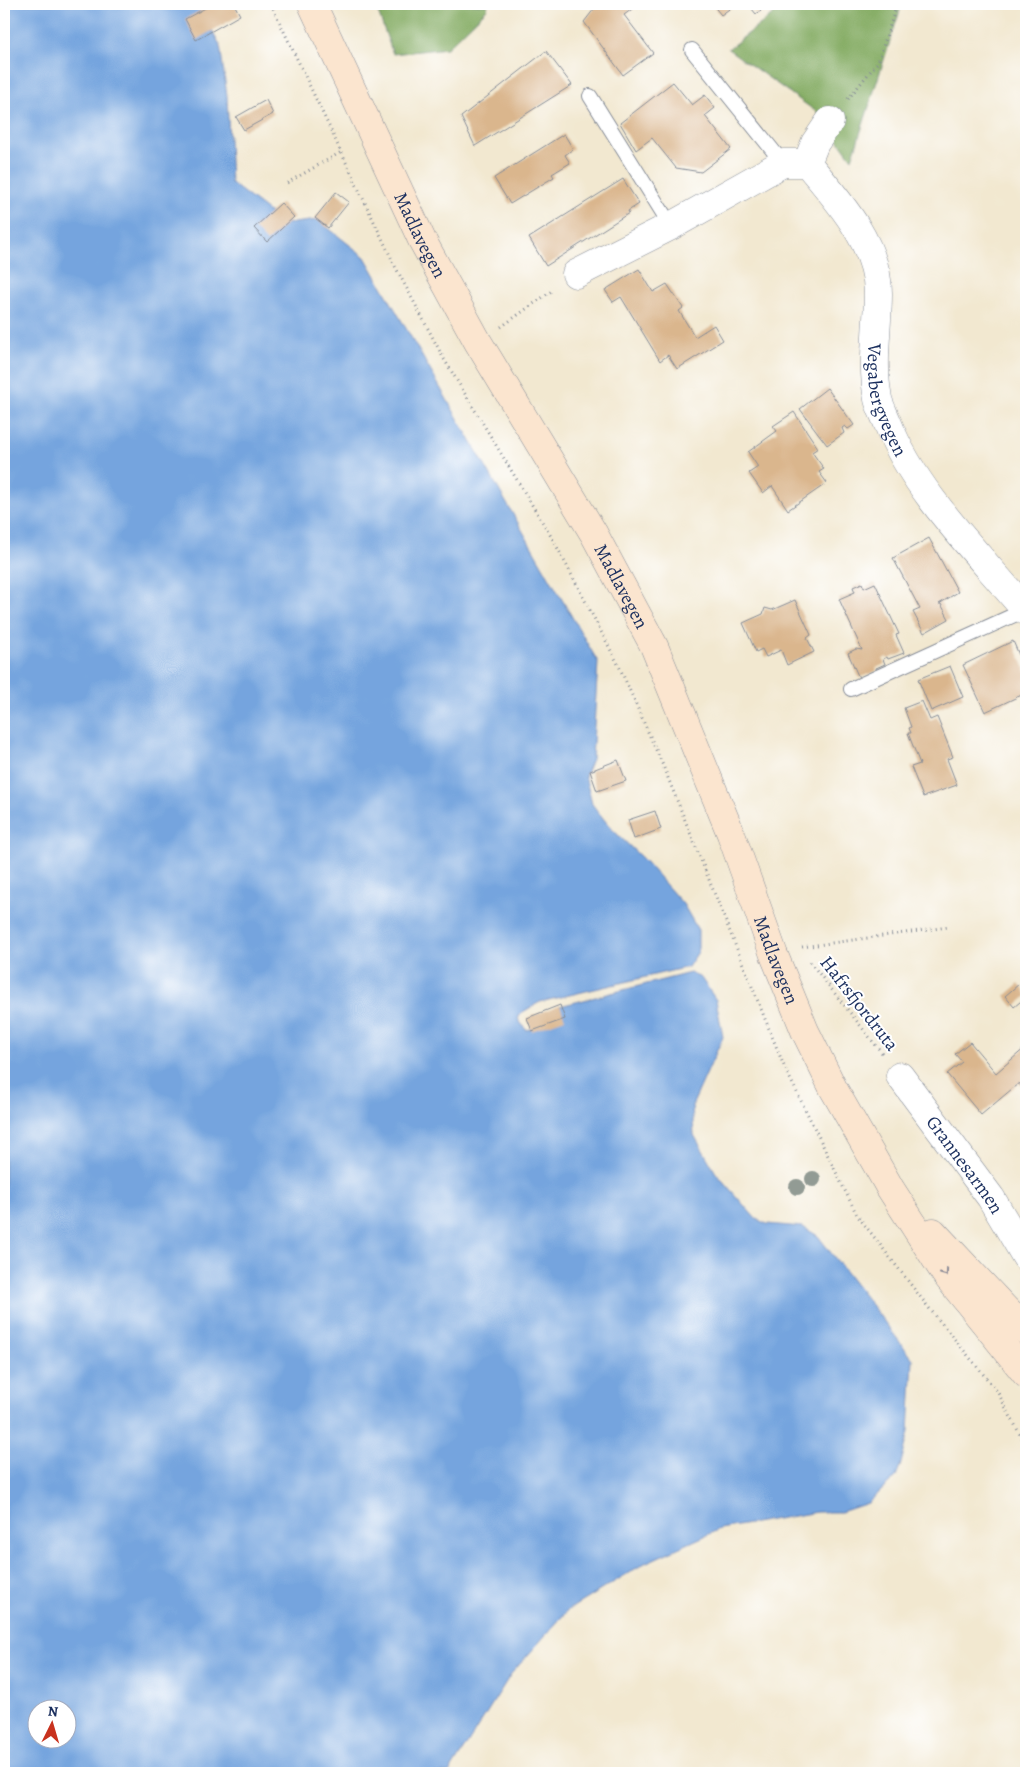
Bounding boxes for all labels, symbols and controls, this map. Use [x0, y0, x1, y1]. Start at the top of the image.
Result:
street label: Madlavegen [387, 188, 452, 283]
street label: Vegabergvegen [861, 342, 913, 461]
street label: Madlavegen [588, 539, 654, 634]
street label: Madlavegen [747, 912, 805, 1008]
street label: Hafrsfjordruta [814, 951, 905, 1057]
street label: Grannesarmen [920, 1110, 1009, 1219]
one-way arrow [939, 1267, 948, 1277]
north arrow [28, 1700, 78, 1750]
text: N [47, 1702, 59, 1721]

